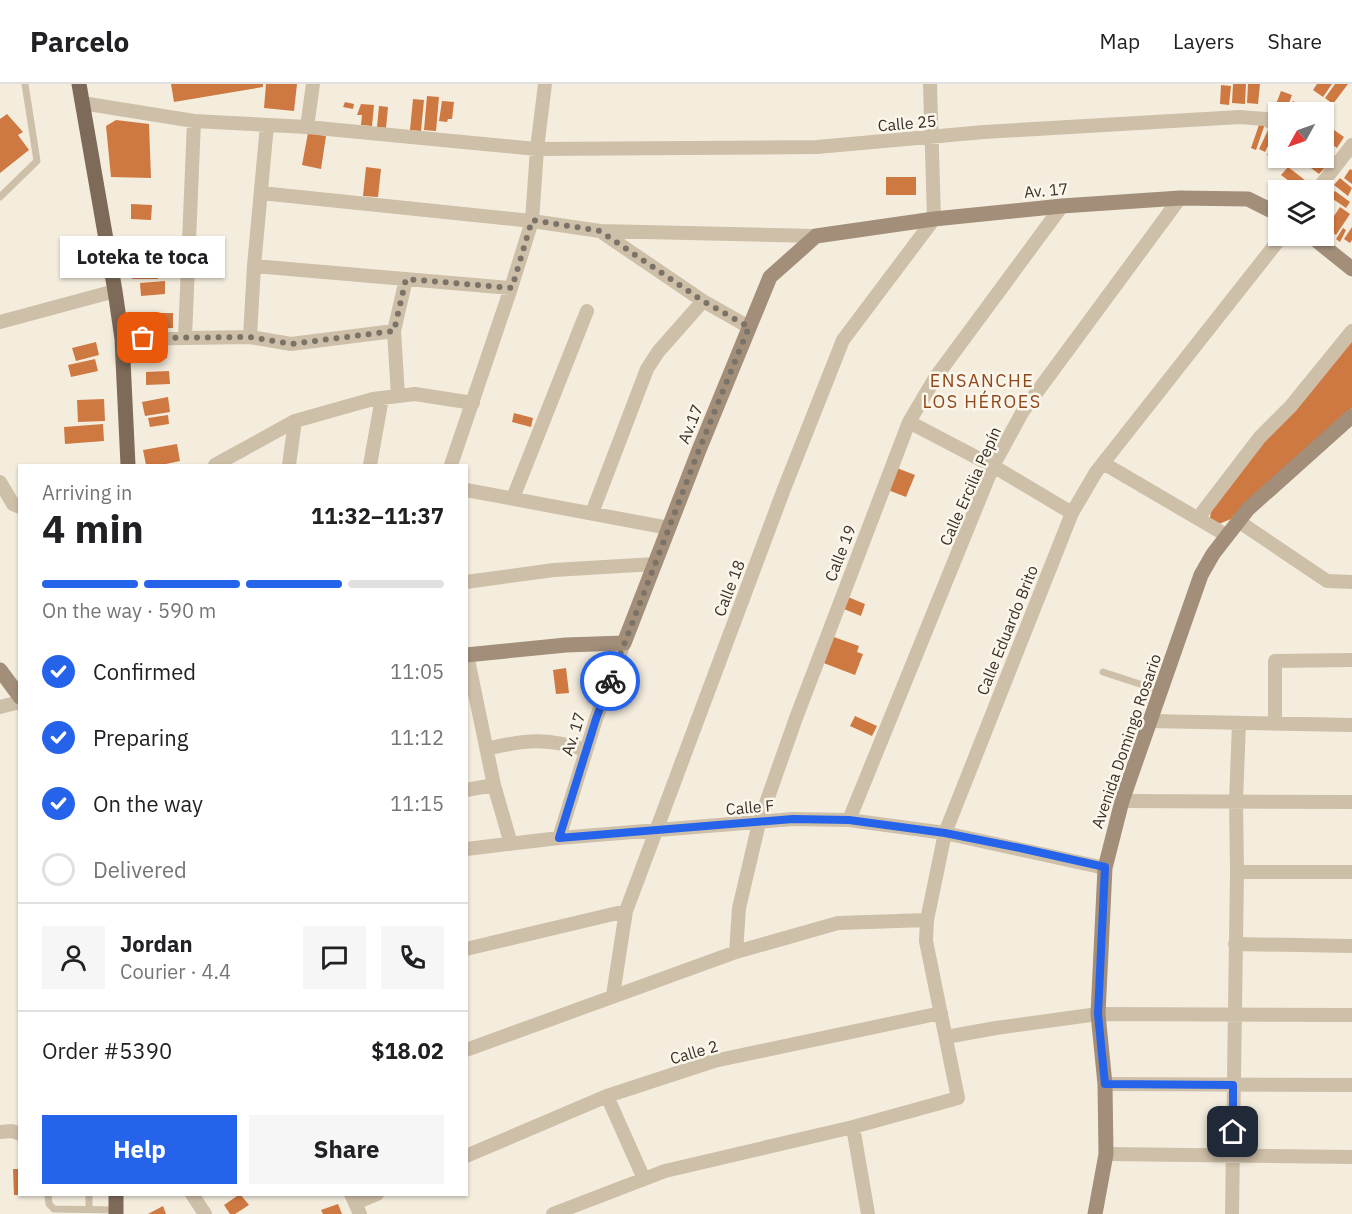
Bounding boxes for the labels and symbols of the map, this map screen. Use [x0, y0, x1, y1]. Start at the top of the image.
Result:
north arrow [1268, 102, 1334, 168]
street label: Calle 25 [877, 110, 937, 136]
street label: Av. 17 [1023, 178, 1069, 202]
callout: Loteka te toca [60, 236, 225, 278]
pin [117, 312, 168, 363]
district label: ENSANCHE LOS HÉROES [922, 369, 1042, 413]
street label: Av.17 [673, 401, 707, 447]
street label: Calle Ercilia Pepín [935, 423, 1005, 549]
street label: Calle 19 [820, 522, 860, 584]
street label: Calle 18 [709, 557, 749, 619]
street label: Calle Eduardo Brito [972, 562, 1042, 698]
courier [580, 651, 640, 711]
street label: Avenida Domingo Rosario [1087, 651, 1165, 831]
street label: Av. 17 [557, 710, 589, 758]
street label: Calle F [725, 795, 775, 819]
street label: Calle 2 [668, 1036, 720, 1068]
pin [1207, 1106, 1258, 1157]

